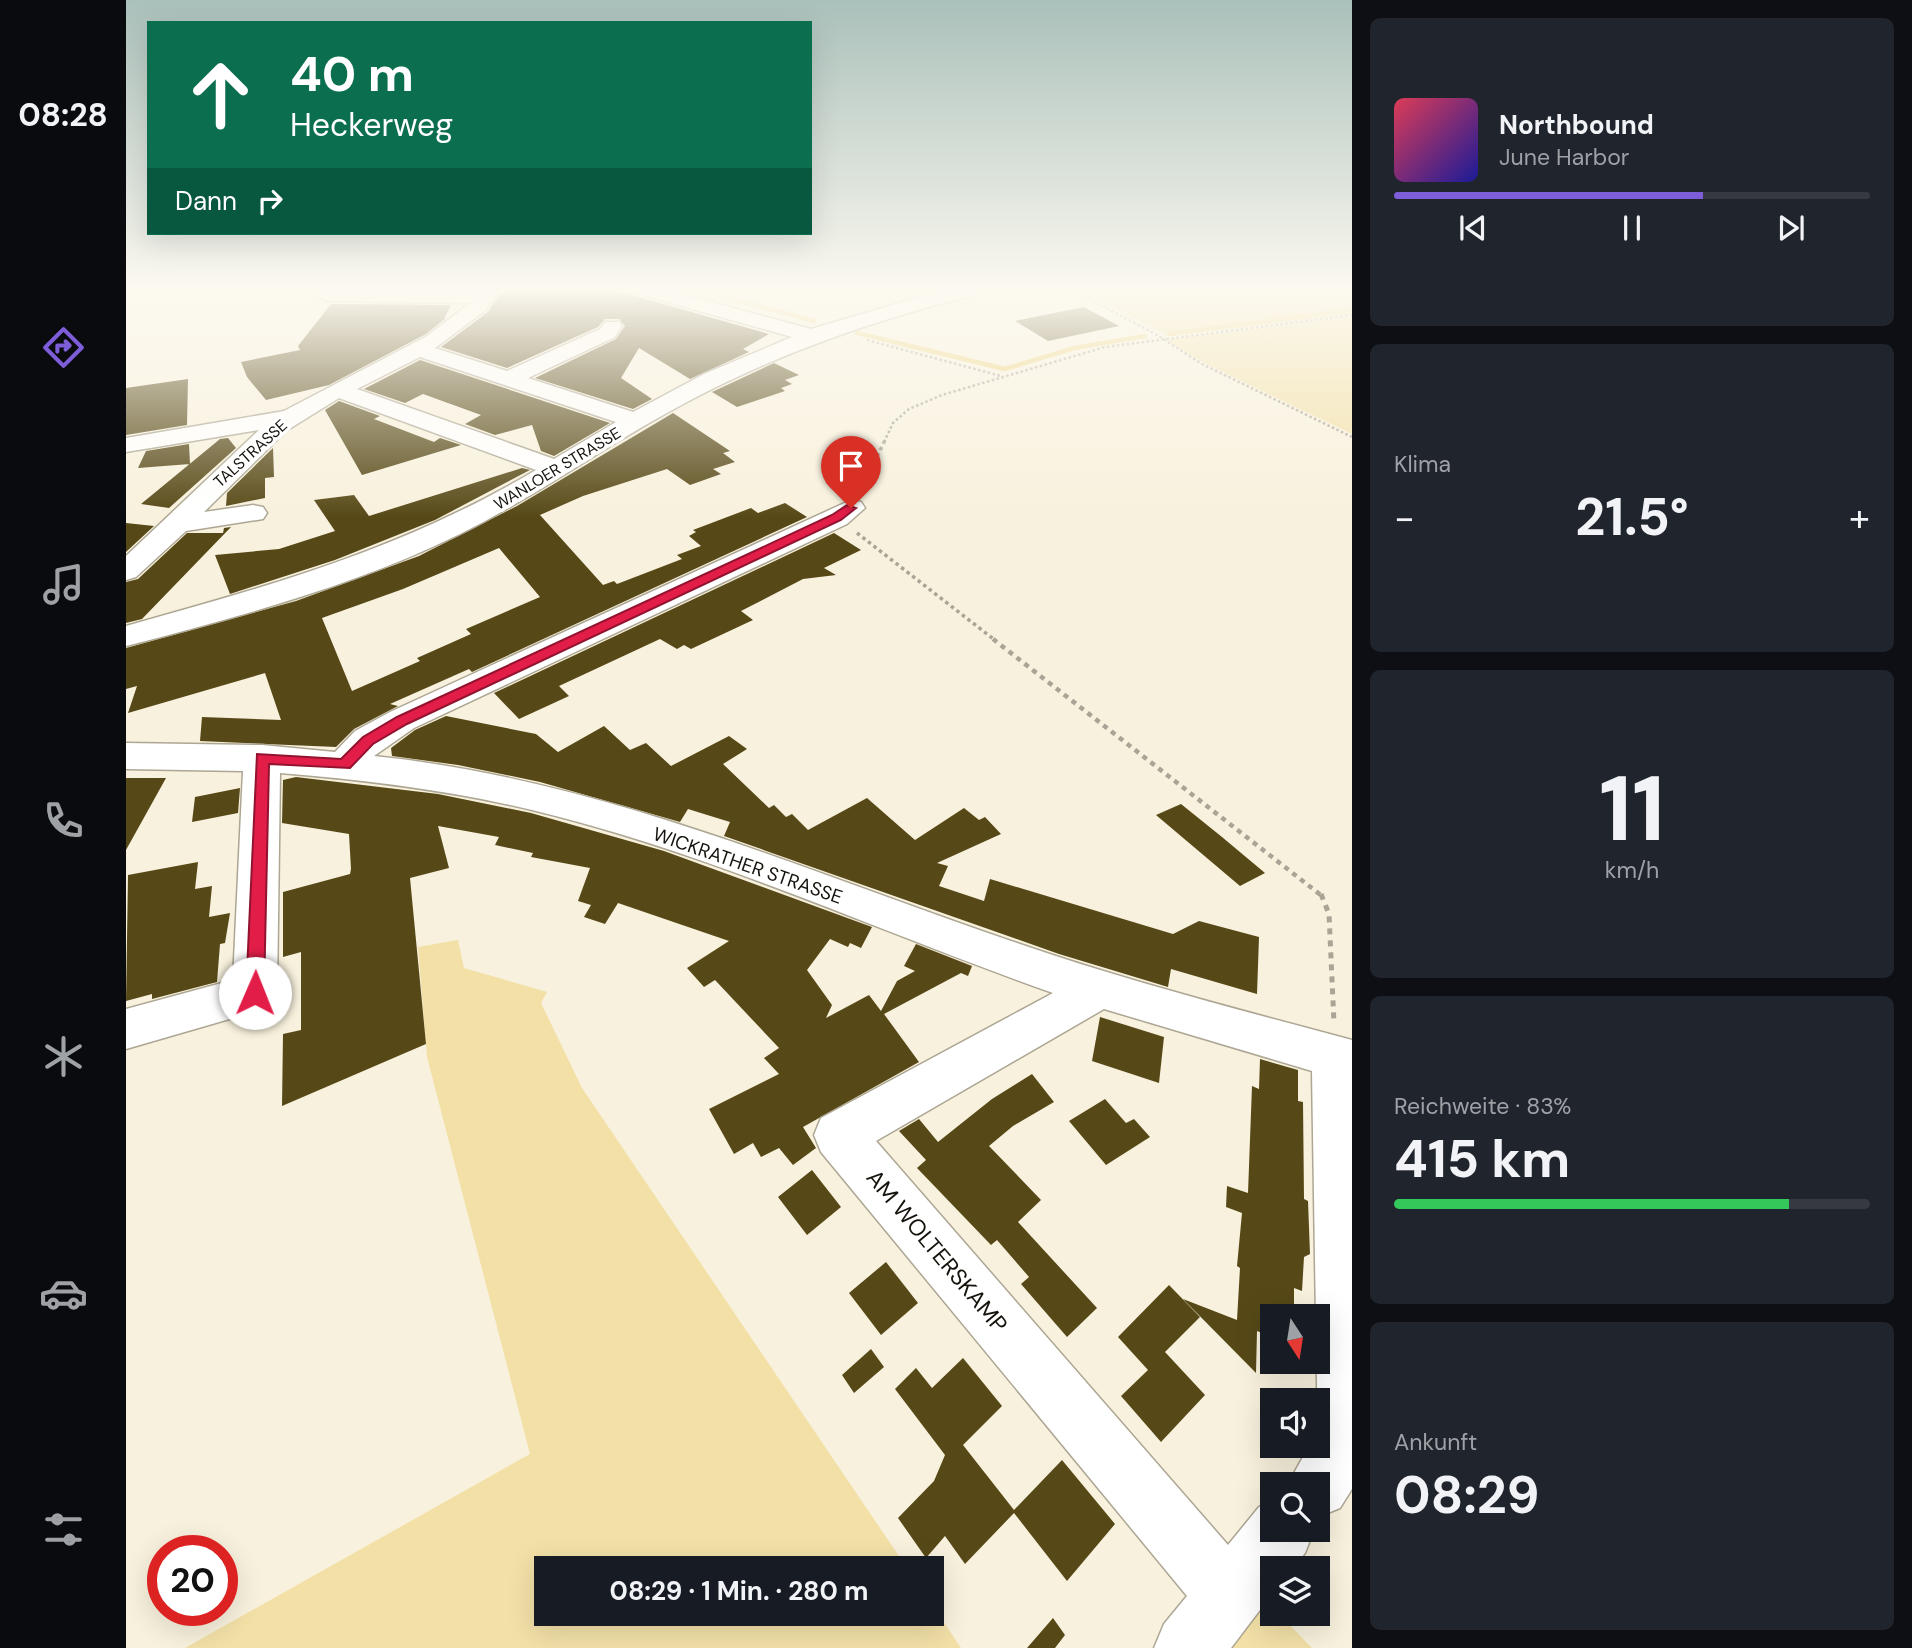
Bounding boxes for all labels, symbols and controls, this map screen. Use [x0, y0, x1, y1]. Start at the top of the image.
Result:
text: 40 m [290, 42, 414, 106]
icon: ahead [175, 49, 266, 140]
text: 08:28 [18, 94, 108, 136]
text: Heckerweg [290, 104, 453, 146]
text: Northbound [1499, 108, 1654, 142]
text: June Harbor [1499, 142, 1629, 172]
icon: right [251, 182, 289, 220]
text: Dann [175, 184, 237, 218]
icon: previous [1454, 209, 1492, 247]
icon: pause [1613, 209, 1651, 247]
icon: next [1772, 209, 1810, 247]
icon: directions [39, 323, 88, 372]
street label: TALSTRASSE [209, 415, 292, 492]
street label: WANLOER STRASSE [490, 422, 625, 515]
pin [821, 436, 881, 508]
icon: arrive [832, 447, 870, 485]
text: Klima [1394, 449, 1451, 479]
text: 21.5° [1575, 483, 1689, 551]
text: − [1394, 493, 1415, 543]
text: + [1849, 493, 1870, 543]
icon: music [39, 560, 88, 609]
text: 11 [1599, 750, 1665, 868]
icon: phone [39, 796, 88, 845]
street label: WICKRATHER STRASSE [650, 821, 846, 910]
text: km/h [1605, 855, 1659, 885]
position arrow [218, 956, 292, 1030]
icon: climate [39, 1032, 88, 1081]
text: Reichweite · 83% [1394, 1091, 1571, 1121]
text: 415 km [1394, 1125, 1570, 1193]
street label: AM WOLTERSKAMP [860, 1163, 1014, 1339]
icon: car [39, 1269, 88, 1318]
north arrow [1260, 1304, 1330, 1374]
map controls [1260, 1304, 1330, 1626]
button: sound [1260, 1388, 1330, 1458]
text: Ankunft [1394, 1427, 1477, 1457]
text: 08:29 [1394, 1461, 1540, 1529]
button: search [1260, 1472, 1330, 1542]
icon: filters [39, 1505, 88, 1554]
speed limit sign: 20 [147, 1535, 238, 1626]
button: layers [1260, 1556, 1330, 1626]
text: 08:29 · 1 Min. · 280 m [610, 1574, 868, 1608]

